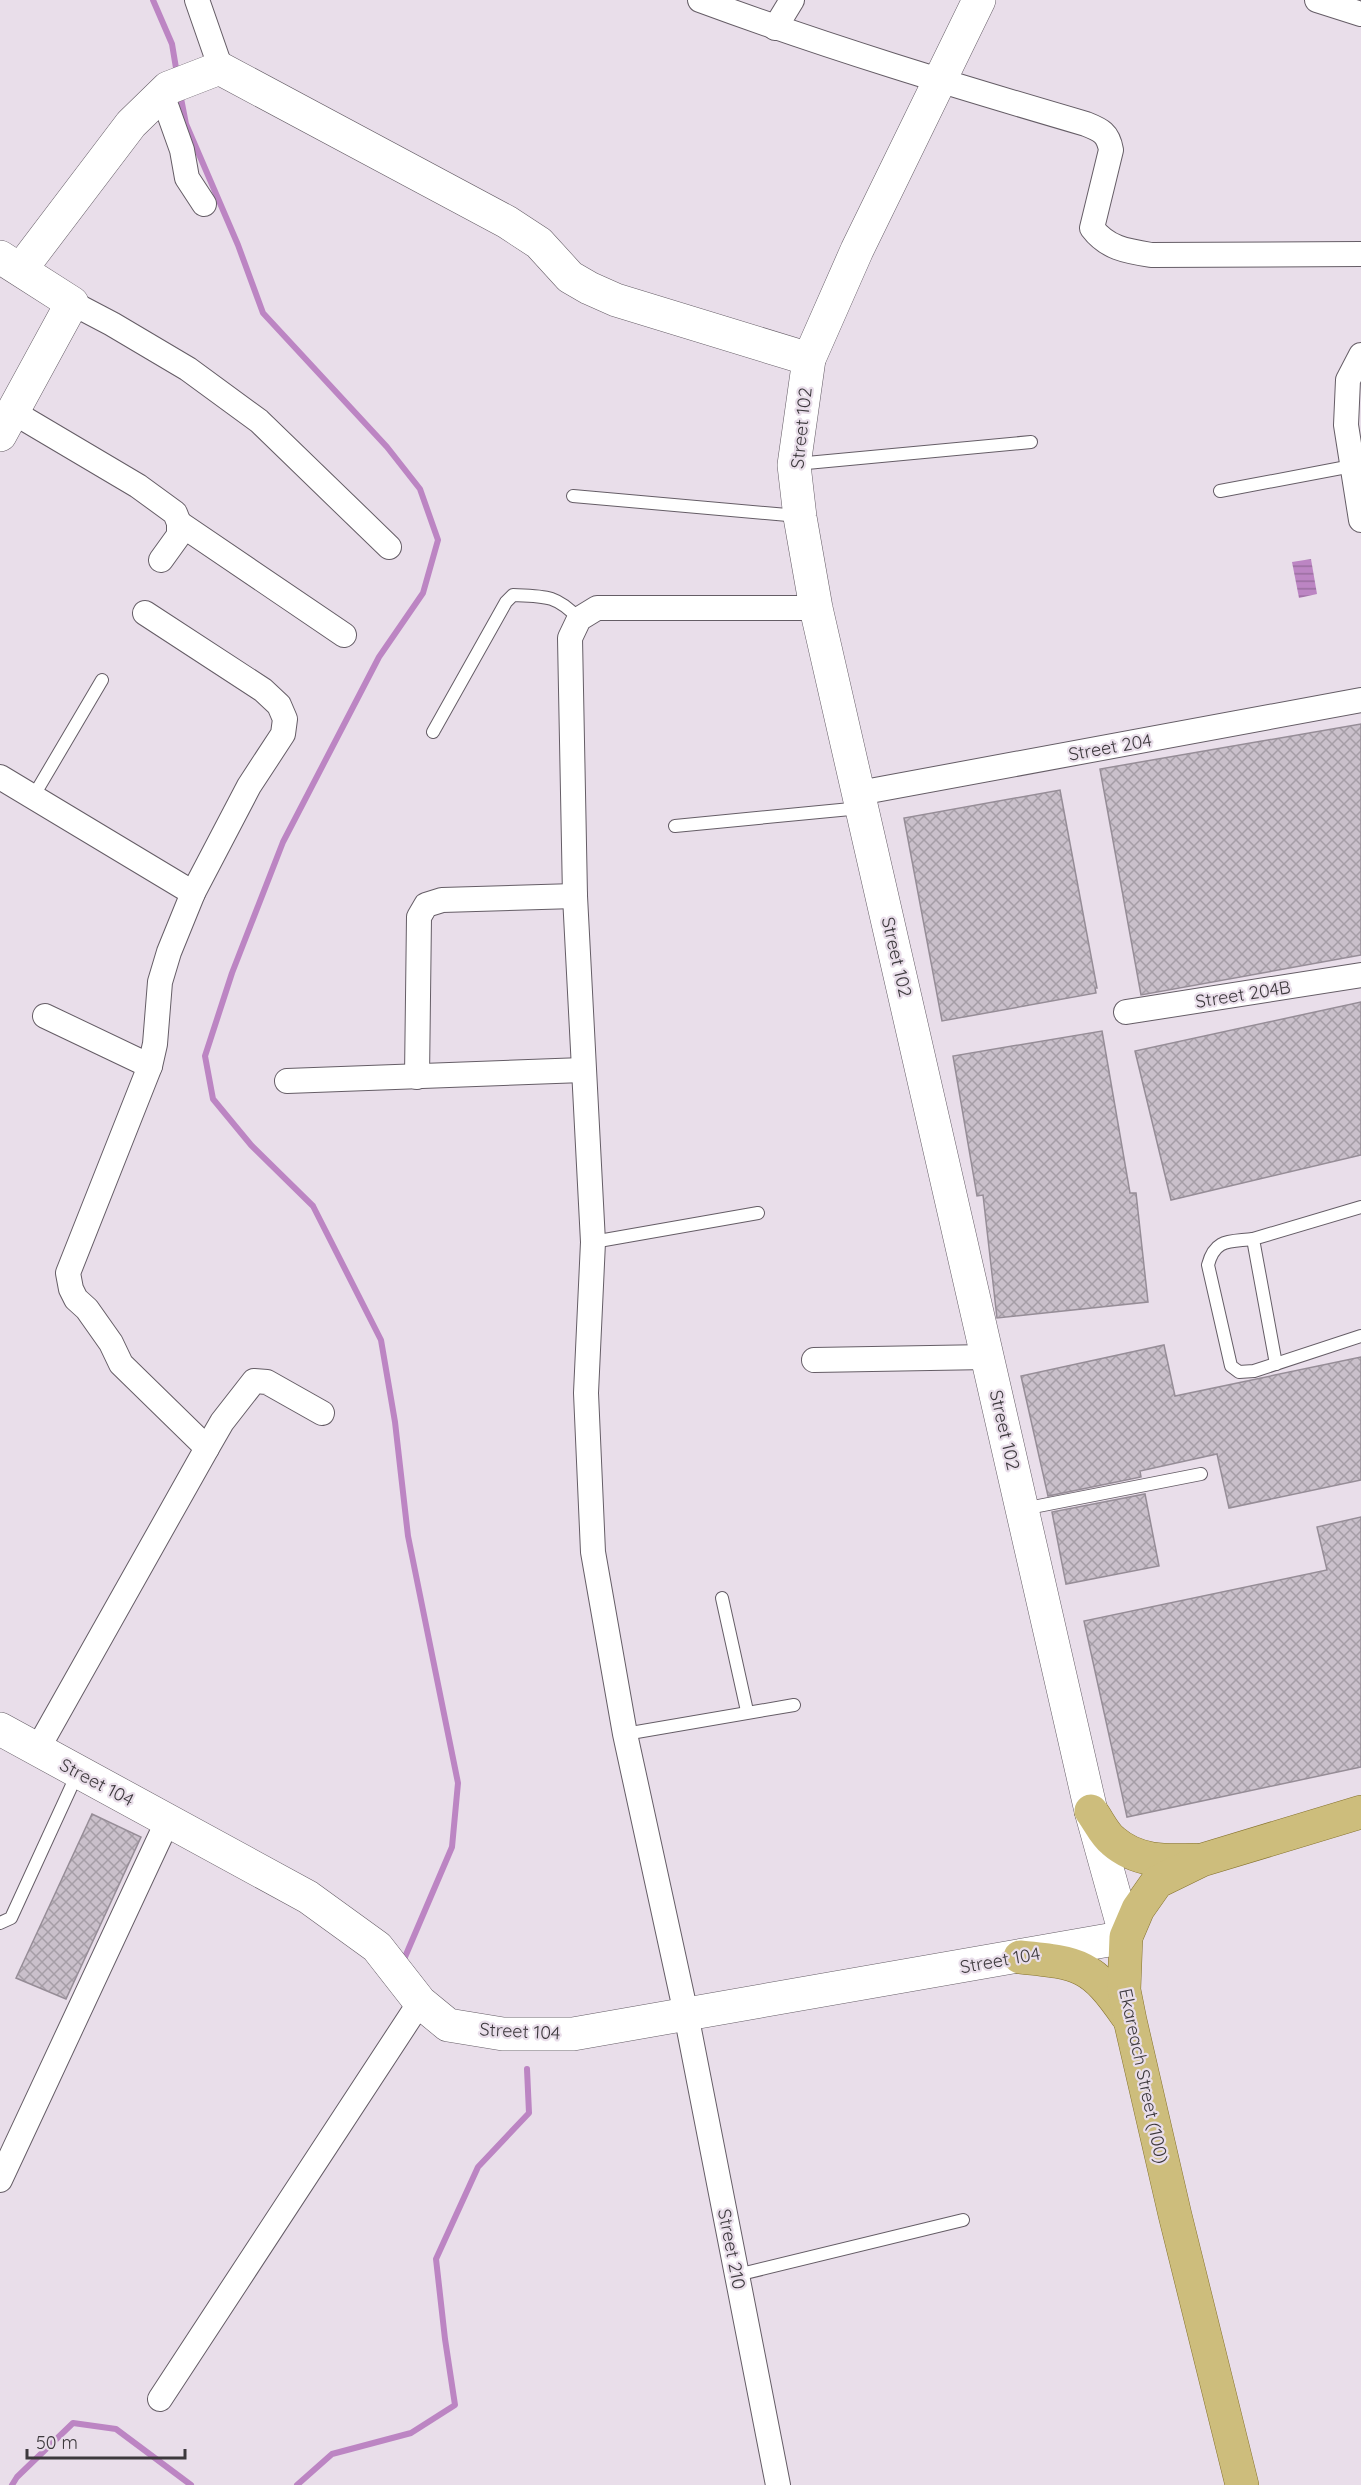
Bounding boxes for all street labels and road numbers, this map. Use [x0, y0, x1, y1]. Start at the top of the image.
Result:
street label: Street 102 [785, 386, 817, 470]
street label: Street 204 [1067, 728, 1153, 766]
street label: Street 102 [877, 915, 917, 999]
street label: Street 204B [1194, 975, 1292, 1013]
street label: Street 102 [985, 1388, 1025, 1472]
street label: Street 104 [56, 1753, 138, 1811]
street label: Street 104 [958, 1942, 1042, 1978]
street label: Ekareach Street (100) [1114, 1986, 1174, 2166]
street label: Street 104 [479, 2017, 561, 2045]
street label: Street 210 [713, 2207, 751, 2291]

